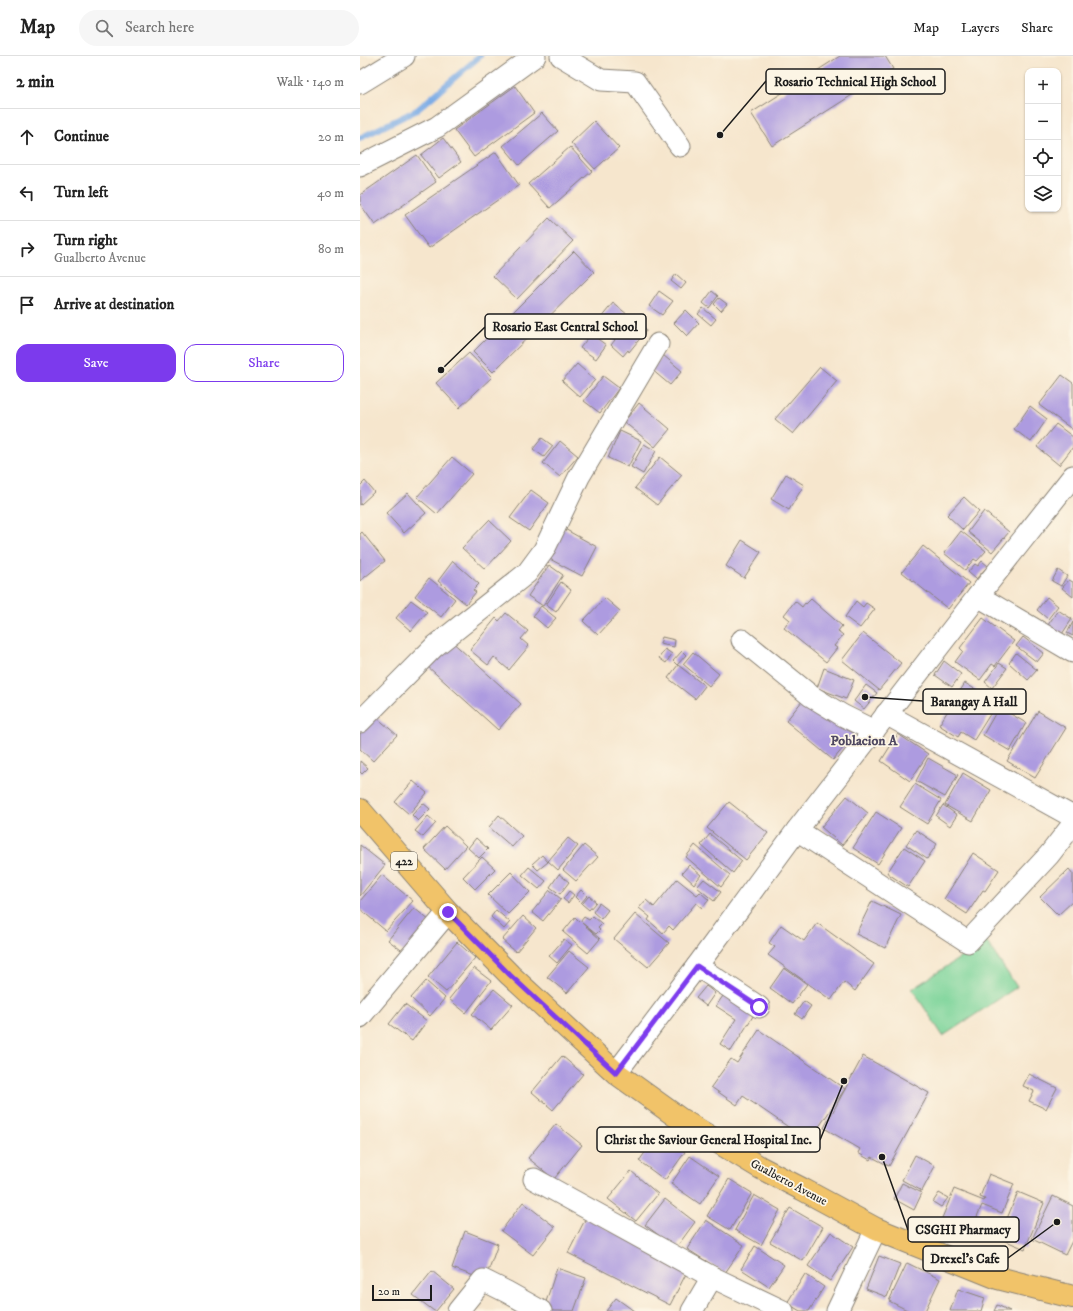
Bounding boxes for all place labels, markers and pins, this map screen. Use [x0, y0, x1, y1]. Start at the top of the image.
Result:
callout: Rosario Technical High School [766, 69, 945, 94]
callout: Rosario East Central School [485, 314, 646, 339]
callout: Barangay A Hall [923, 689, 1026, 714]
callout: Christ the Saviour General Hospital Inc. [597, 1127, 820, 1152]
callout: CSGHI Pharmacy [908, 1217, 1019, 1242]
callout: Drexel's Cafe [923, 1246, 1008, 1271]

